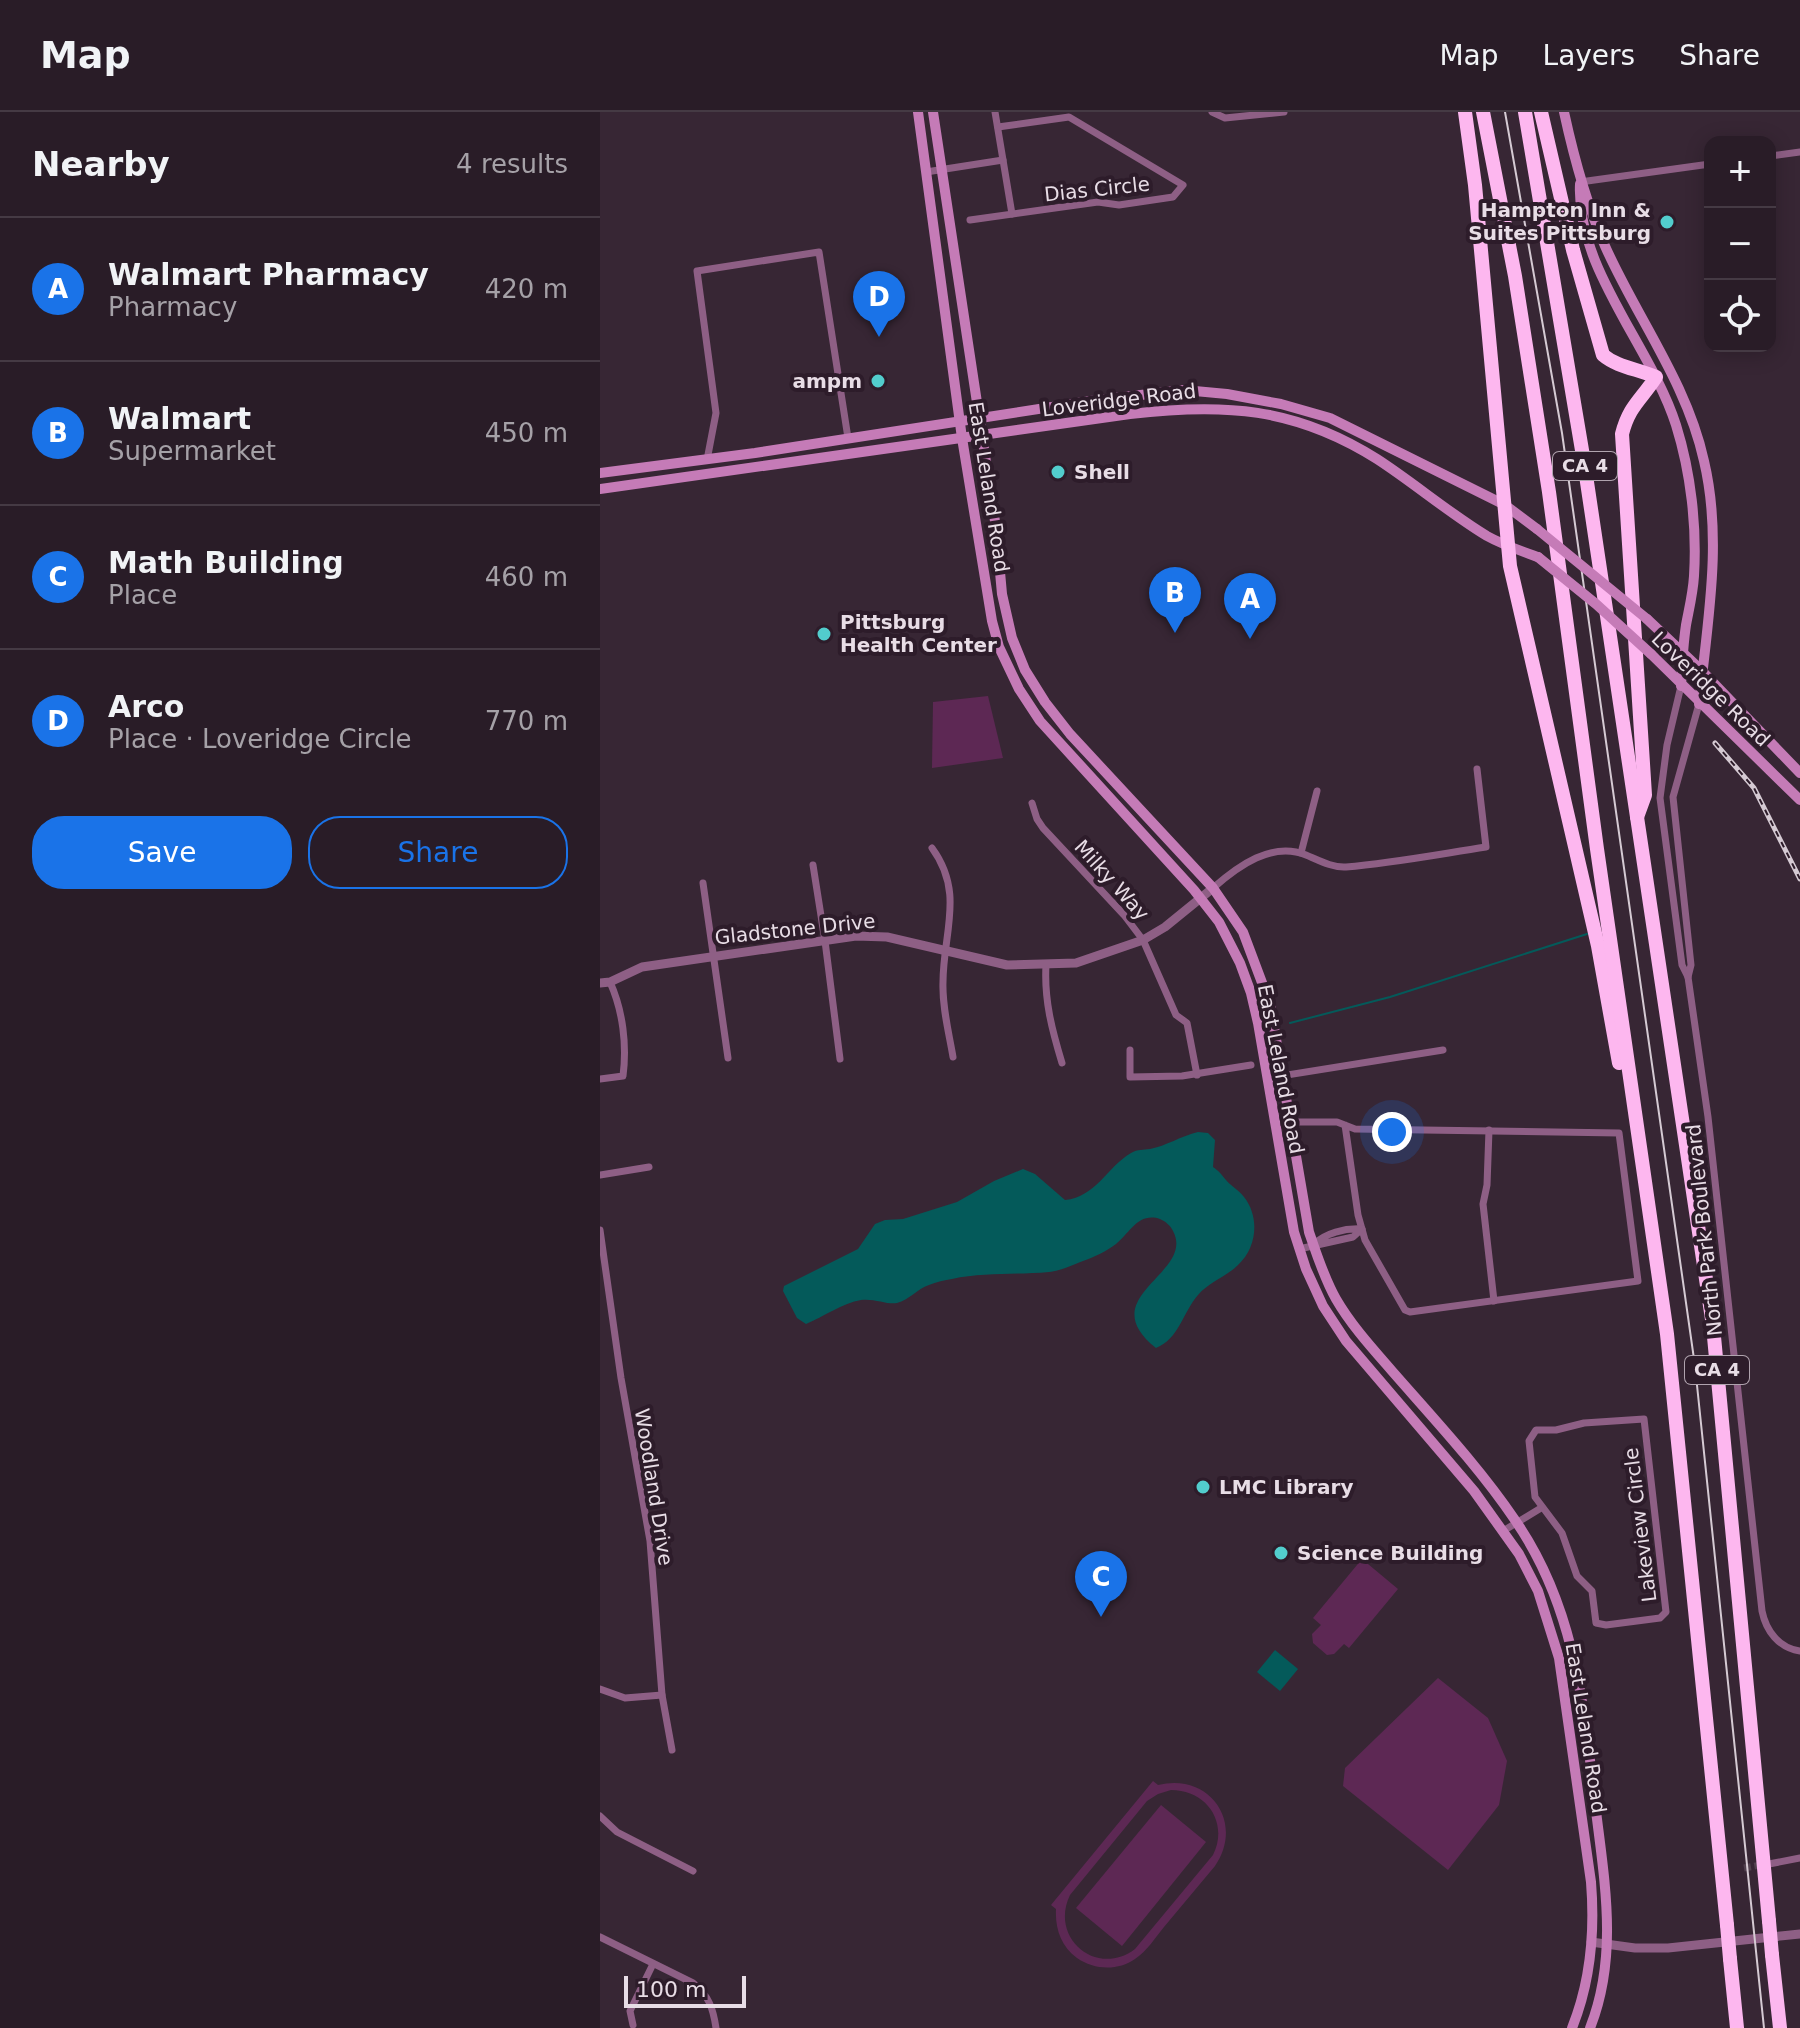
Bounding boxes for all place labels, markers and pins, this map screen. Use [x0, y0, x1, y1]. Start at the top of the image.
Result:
place label: Hampton Inn & Suites Pittsburg [1468, 198, 1651, 245]
marker: Hampton Inn & Suites Pittsburg [1658, 213, 1676, 231]
pin: D [853, 271, 905, 337]
place label: ampm [793, 369, 862, 393]
marker: ampm [869, 372, 887, 390]
place label: Shell [1074, 460, 1130, 484]
marker: Shell [1049, 463, 1067, 481]
pin: B [1149, 567, 1201, 633]
pin: A [1224, 573, 1276, 639]
place label: Pittsburg Health Center [840, 610, 997, 657]
marker: Pittsburg Health Center [815, 625, 833, 643]
place label: LMC Library [1219, 1475, 1353, 1499]
marker: LMC Library [1194, 1478, 1212, 1496]
place label: Science Building [1297, 1541, 1483, 1565]
marker: Science Building [1272, 1544, 1290, 1562]
pin: C [1075, 1551, 1127, 1617]

